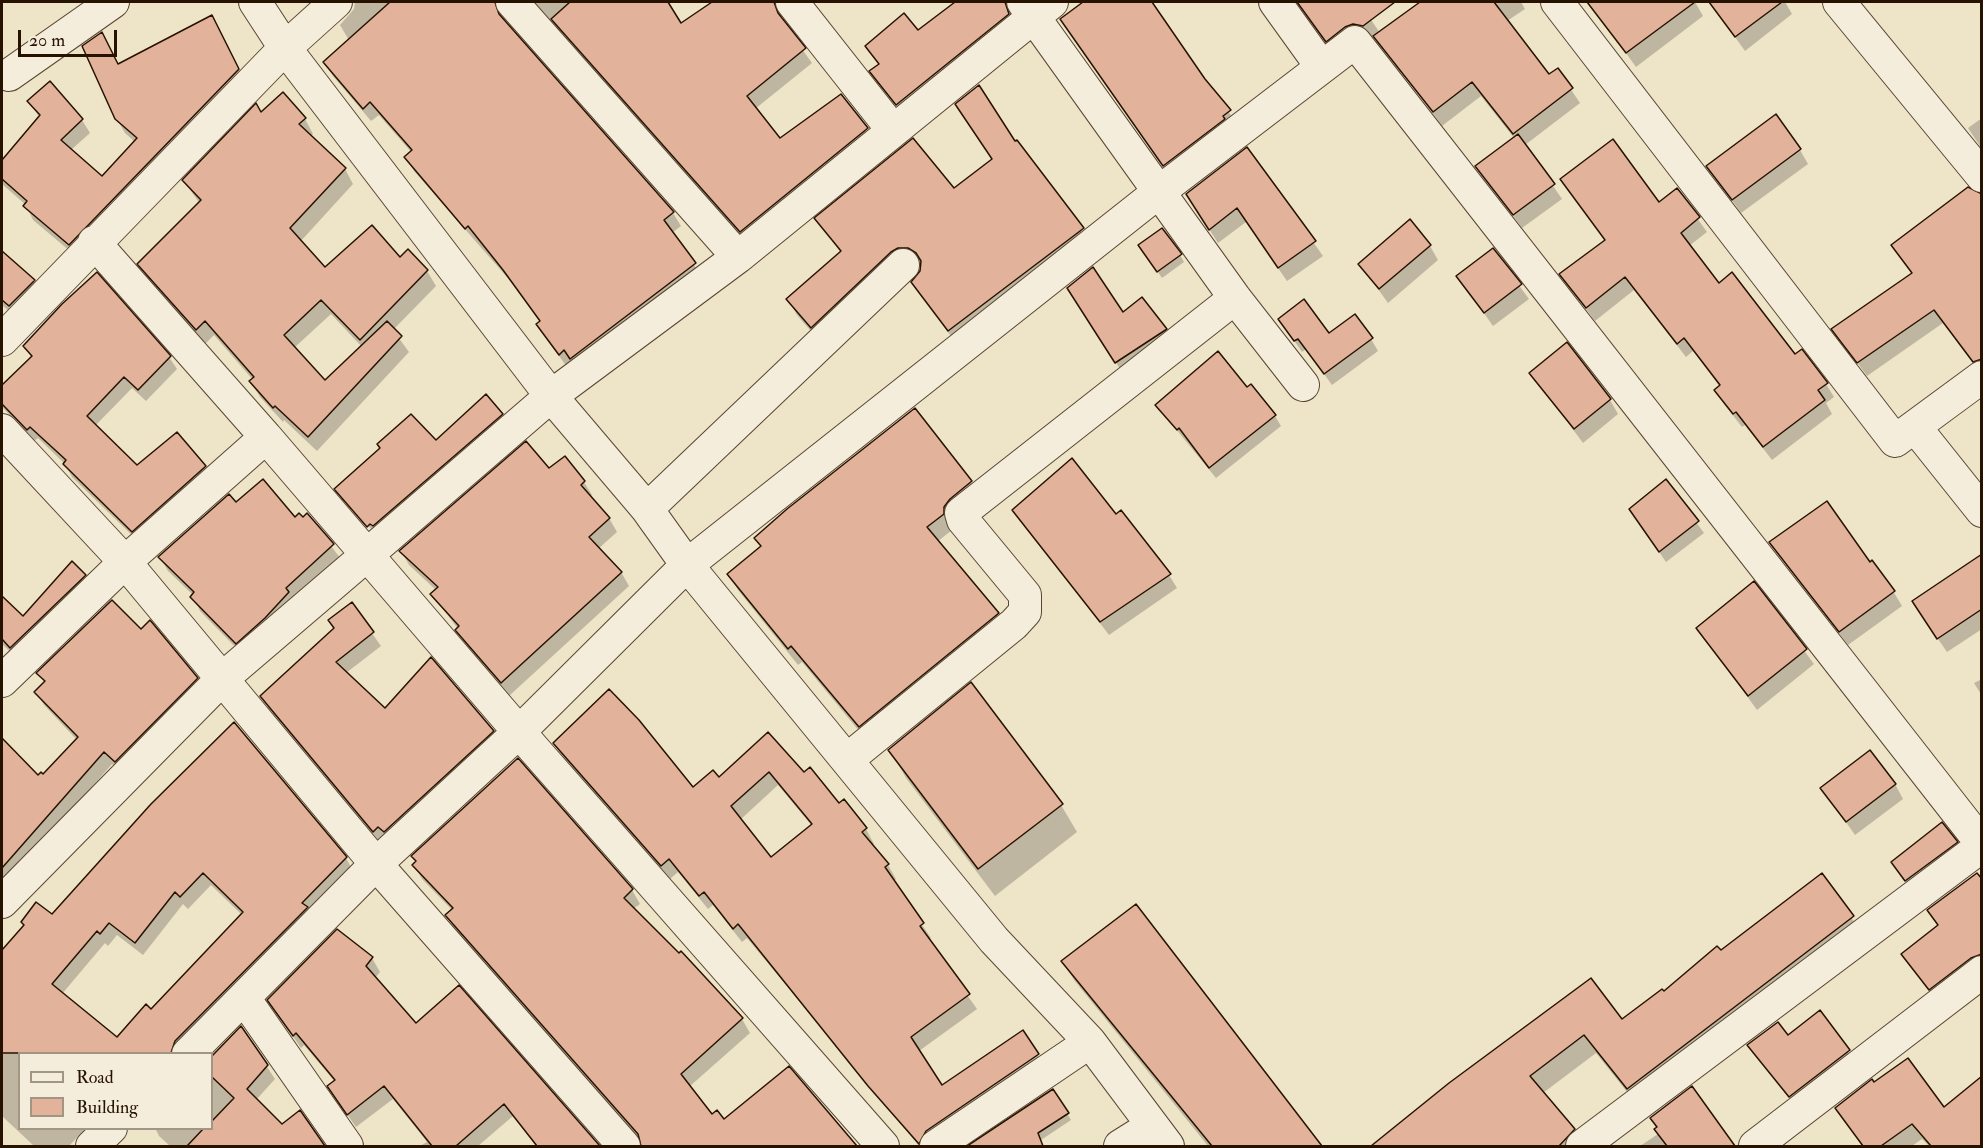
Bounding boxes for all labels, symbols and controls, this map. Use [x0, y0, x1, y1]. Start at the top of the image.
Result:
scale bar [21, 18, 120, 56]
text: 20 m [29, 29, 65, 52]
legend [18, 1052, 213, 1130]
text: Road [76, 1066, 114, 1089]
text: Building [76, 1096, 138, 1119]

